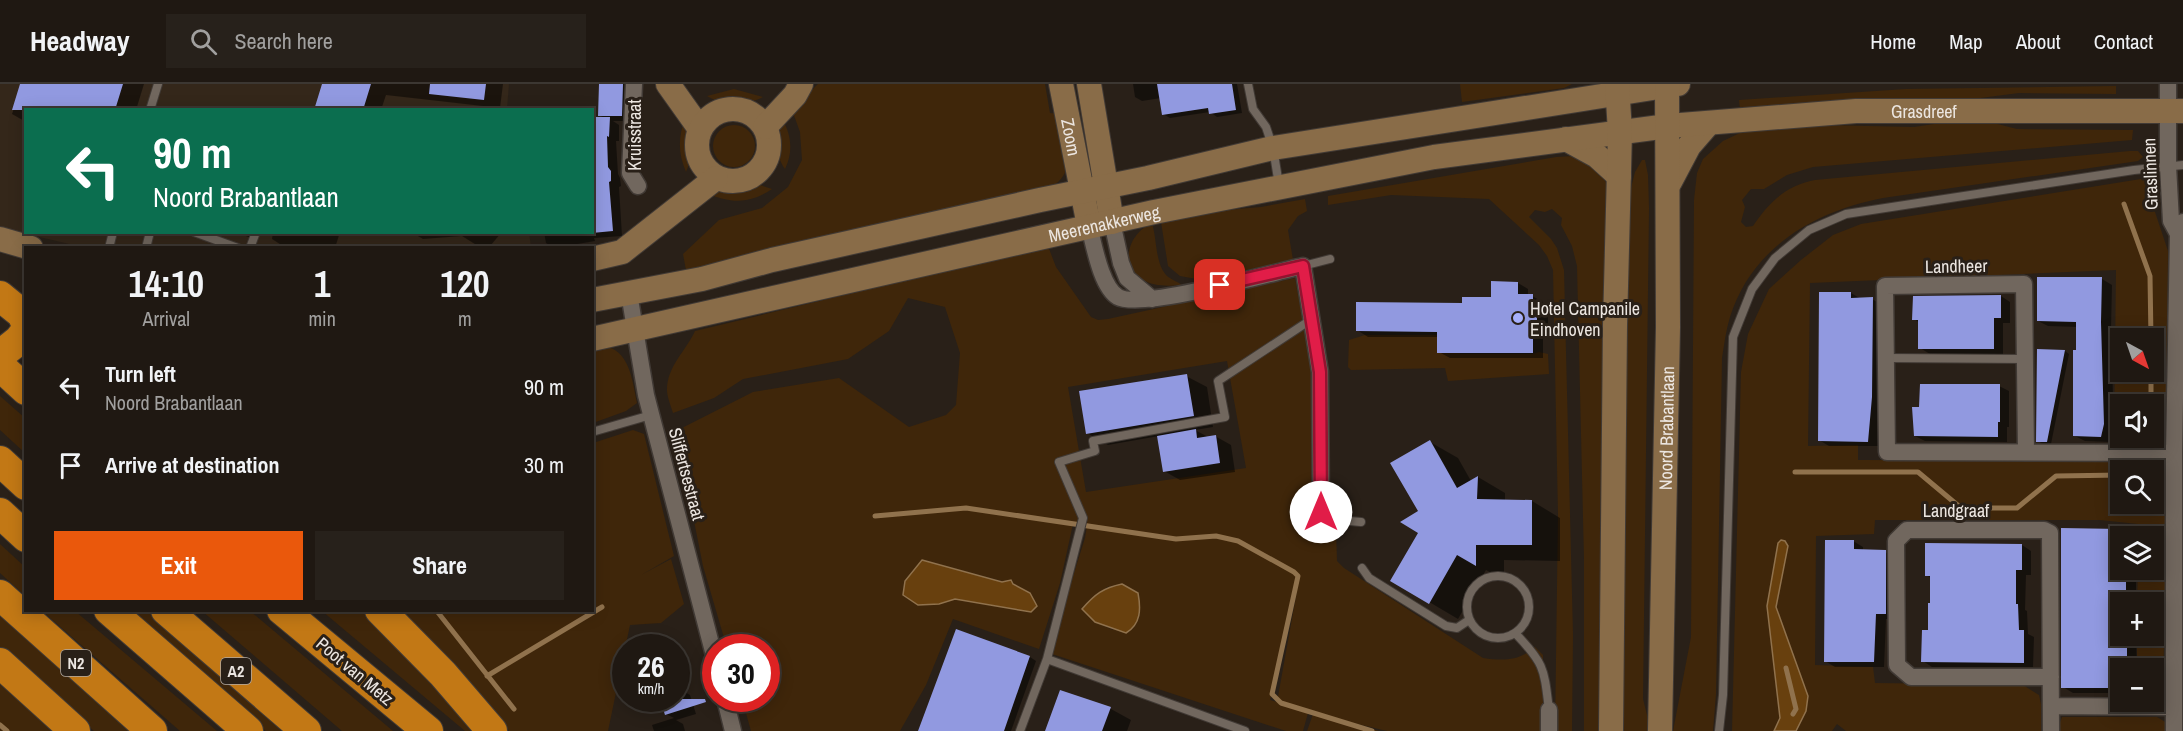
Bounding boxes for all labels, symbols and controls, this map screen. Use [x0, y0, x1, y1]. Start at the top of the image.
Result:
search box [166, 14, 586, 68]
text: Headway [30, 22, 130, 60]
icon: search [187, 25, 220, 58]
text: Search here [235, 26, 333, 56]
text: Home [1870, 27, 1916, 56]
text: Map [1949, 27, 1983, 56]
text: About [2016, 27, 2061, 56]
text: Contact [2094, 27, 2153, 56]
street label: Kruisstraat [622, 99, 647, 171]
street label: Grasdreef [1891, 99, 1958, 124]
street label: Zoom [1056, 116, 1087, 158]
text: 90 m [153, 125, 232, 181]
icon: left [54, 132, 132, 210]
street label: Graslinnen [2136, 137, 2164, 211]
text: Noord Brabantlaan [153, 179, 339, 215]
street label: Meerenakkerweg [1046, 199, 1163, 248]
street label: Landheer [1925, 253, 1987, 279]
pin [1194, 259, 1245, 310]
text: 14:10 [128, 260, 204, 308]
text: 1 [314, 260, 330, 308]
text: 120 [440, 260, 490, 308]
icon: arrive [1203, 268, 1236, 301]
place label: Hotel Campanile Eindhoven [1530, 296, 1640, 342]
text: Arrival [143, 305, 190, 332]
text: min [308, 305, 336, 332]
text: m [458, 305, 472, 332]
marker: Hotel Campanile Eindhoven [1511, 311, 1525, 325]
north arrow [2110, 328, 2164, 382]
map controls [2110, 328, 2164, 712]
text: Turn left [105, 359, 176, 389]
street label: Noord Brabantlaan [1652, 366, 1680, 490]
icon: left [54, 371, 87, 404]
text: 90 m [524, 372, 564, 402]
text: Noord Brabantlaan [105, 389, 243, 416]
button: sound [2110, 394, 2164, 448]
street label: Sliffertsestraat [663, 425, 711, 523]
icon: arrive [54, 449, 87, 482]
text: Arrive at destination [105, 450, 279, 480]
text: 30 m [524, 450, 564, 480]
button: search [2110, 460, 2164, 514]
position arrow [1289, 480, 1353, 544]
street label: Landgraaf [1923, 498, 1990, 523]
button: layers [2110, 526, 2164, 580]
button: Exit [54, 531, 303, 600]
button: Share [315, 531, 564, 600]
button: + [2110, 592, 2164, 646]
street label: Poot van Metz [311, 631, 399, 711]
speed limit sign: 30 [702, 634, 780, 712]
text: 26 [637, 646, 665, 686]
road number: N2 [61, 650, 91, 676]
road number: A2 [221, 658, 251, 684]
button: − [2110, 658, 2164, 712]
text: km/h [638, 678, 664, 699]

